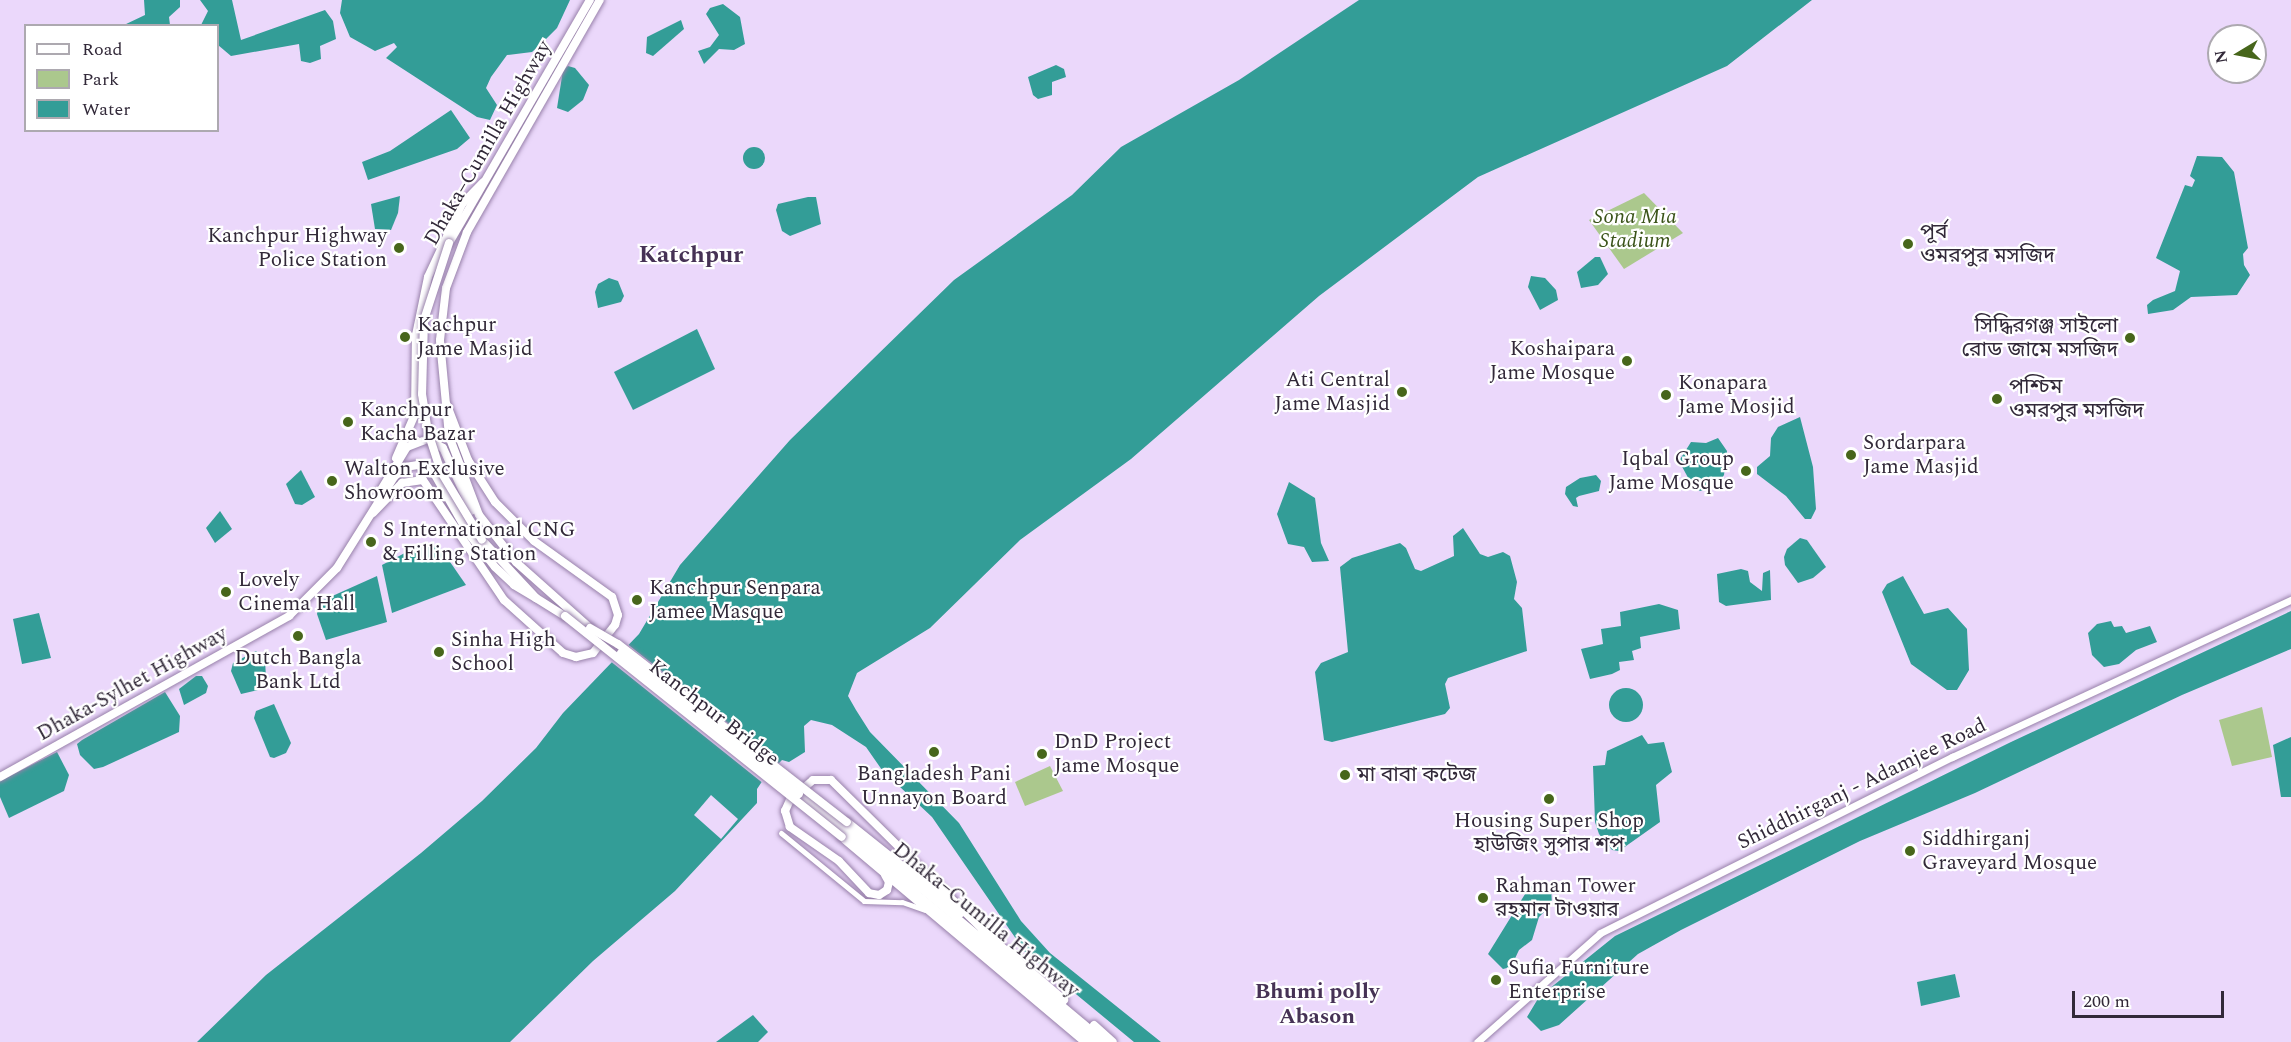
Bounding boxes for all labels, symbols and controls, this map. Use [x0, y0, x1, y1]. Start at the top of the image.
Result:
legend [24, 24, 219, 132]
north arrow [2207, 24, 2267, 84]
text: Road [82, 36, 123, 63]
street label: Dhaka–Cumilla Highway [419, 36, 557, 250]
text: N [2208, 48, 2234, 65]
text: Park [82, 66, 119, 93]
text: Water [82, 96, 130, 123]
park label: Sona Mia Stadium [1593, 204, 1677, 254]
place label: পূর্ব ওমরপুর মসজিদ [1920, 219, 2055, 269]
place label: Kanchpur Highway Police Station [207, 223, 387, 273]
marker: পূর্ব ওমরপুর মসজিদ [1901, 237, 1915, 251]
marker: Kanchpur Highway Police Station [392, 241, 406, 255]
district label: Katchpur [639, 242, 743, 270]
place label: Kachpur Jame Masjid [417, 312, 533, 362]
place label: সিদ্ধিরগঞ্জ সাইলো রোড জামে মসজিদ [1962, 313, 2118, 363]
marker: Kachpur Jame Masjid [398, 330, 412, 344]
marker: সিদ্ধিরগঞ্জ সাইলো রোড জামে মসজিদ [2123, 331, 2137, 345]
place label: Koshaipara Jame Mosque [1489, 336, 1615, 386]
marker: Koshaipara Jame Mosque [1620, 354, 1634, 368]
place label: Ati Central Jame Masjid [1274, 367, 1390, 417]
place label: Konapara Jame Mosjid [1678, 370, 1795, 420]
place label: পশ্চিম ওমরপুর মসজিদ [2009, 374, 2144, 424]
marker: Ati Central Jame Masjid [1395, 385, 1409, 399]
marker: Konapara Jame Mosjid [1659, 388, 1673, 402]
marker: পশ্চিম ওমরপুর মসজিদ [1990, 392, 2004, 406]
place label: Kanchpur Kacha Bazar [360, 397, 475, 447]
marker: Kanchpur Kacha Bazar [341, 415, 355, 429]
place label: Sordarpara Jame Masjid [1863, 430, 1979, 480]
place label: Iqbal Group Jame Mosque [1608, 446, 1734, 496]
marker: Sordarpara Jame Masjid [1844, 448, 1858, 462]
place label: Walton Exclusive Showroom [344, 456, 505, 506]
marker: Iqbal Group Jame Mosque [1739, 464, 1753, 478]
marker: Walton Exclusive Showroom [325, 474, 339, 488]
place label: S International CNG & Filling Station [383, 517, 575, 567]
marker: S International CNG & Filling Station [364, 535, 378, 549]
place label: Lovely Cinema Hall [238, 567, 355, 617]
place label: Kanchpur Senpara Jamee Masque [649, 575, 821, 625]
marker: Lovely Cinema Hall [219, 585, 233, 599]
marker: Kanchpur Senpara Jamee Masque [630, 593, 644, 607]
street label: Dhaka-Sylhet Highway [33, 621, 231, 747]
place label: Sinha High School [451, 627, 556, 677]
marker: Dutch Bangla Bank Ltd [291, 629, 305, 643]
place label: Dutch Bangla Bank Ltd [235, 645, 361, 695]
marker: Sinha High School [432, 645, 446, 659]
street label: Kanchpur Bridge [644, 654, 784, 772]
street label: Shiddhirganj - Adamjee Road [1733, 713, 1991, 855]
place label: DnD Project Jame Mosque [1054, 729, 1180, 779]
marker: Bangladesh Pani Unnayon Board [927, 745, 941, 759]
marker: DnD Project Jame Mosque [1035, 747, 1049, 761]
place label: Bangladesh Pani Unnayon Board [857, 761, 1011, 811]
place label: মা বাবা কটেজ [1357, 762, 1476, 788]
marker: মা বাবা কটেজ [1338, 768, 1352, 782]
marker: Housing Super Shop হাউজিং সুপার শপ [1542, 792, 1556, 806]
place label: Housing Super Shop হাউজিং সুপার শপ [1454, 808, 1644, 858]
place label: Siddhirganj Graveyard Mosque [1922, 826, 2097, 876]
street label: Dhaka–Cumilla Highway [888, 837, 1084, 1003]
marker: Siddhirganj Graveyard Mosque [1903, 844, 1917, 858]
place label: Rahman Tower রহমান টাওয়ার [1495, 873, 1636, 923]
marker: Rahman Tower রহমান টাওয়ার [1476, 891, 1490, 905]
place label: Sufia Furniture Enterprise [1508, 955, 1649, 1005]
marker: Sufia Furniture Enterprise [1489, 973, 1503, 987]
district label: Bhumi polly Abason [1255, 978, 1379, 1030]
scale bar [2075, 979, 2226, 1017]
text: 200 m [2083, 988, 2130, 1015]

